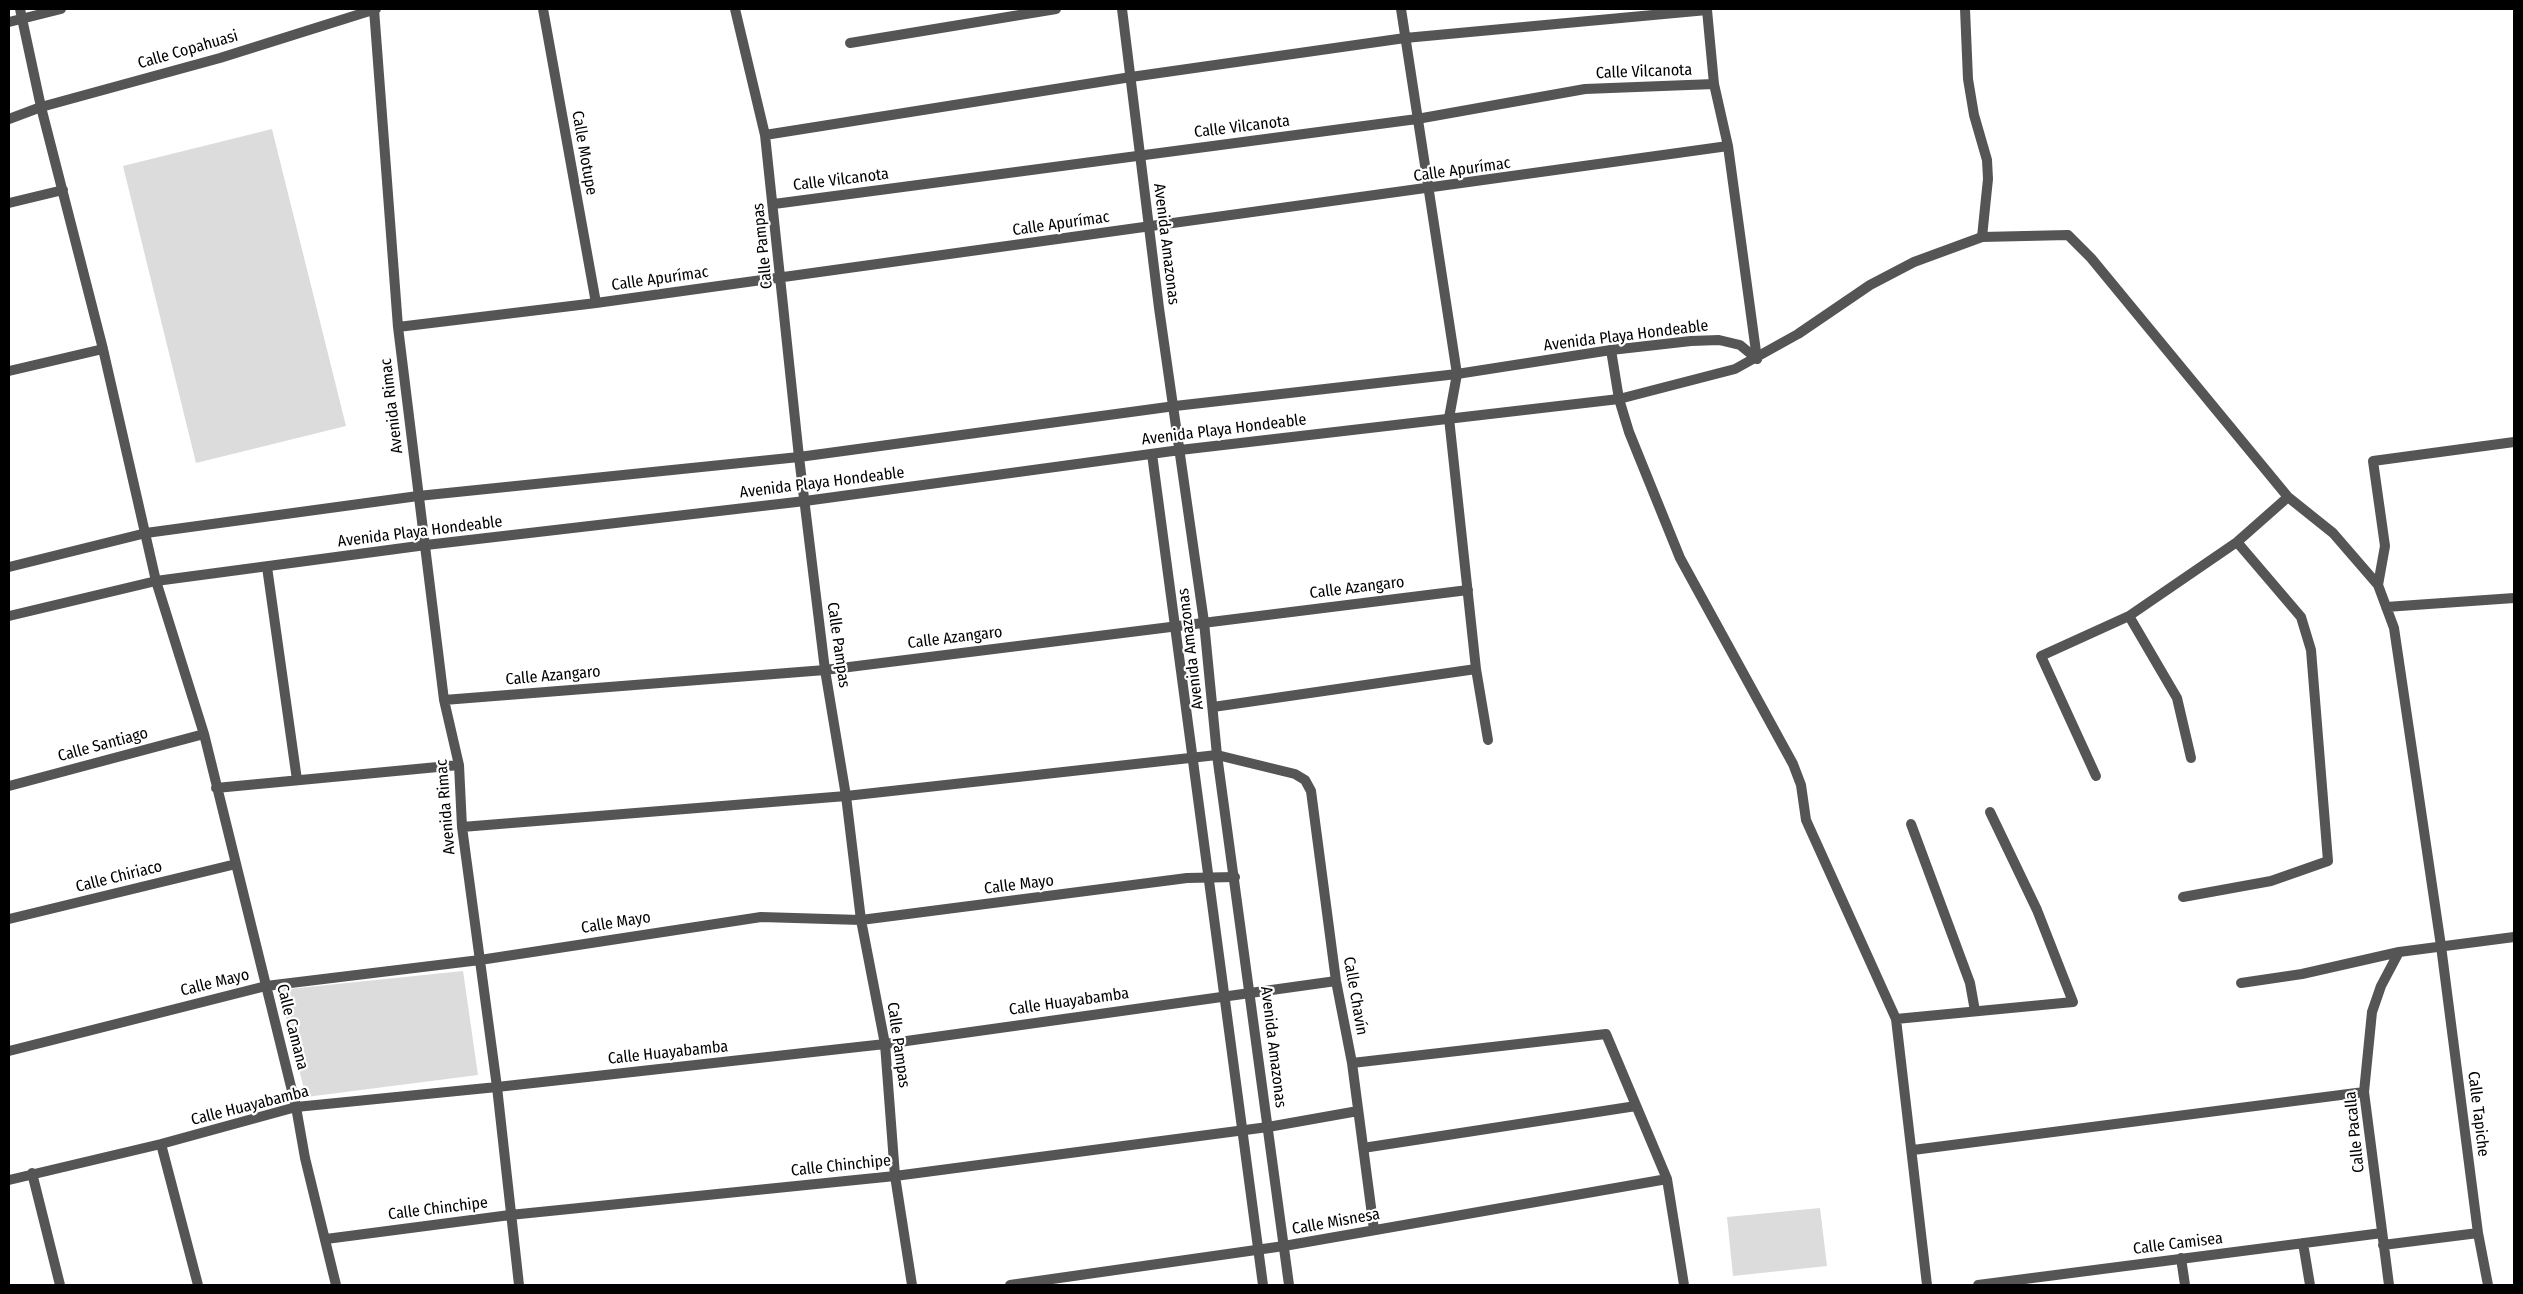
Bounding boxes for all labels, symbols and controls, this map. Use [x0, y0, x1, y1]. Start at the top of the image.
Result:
street label: Calle Copahuasi [136, 27, 240, 73]
street label: Calle Vilcanota [1596, 61, 1692, 83]
street label: Calle Motupe [567, 109, 601, 197]
street label: Calle Vilcanota [1193, 112, 1291, 142]
street label: Calle Apurímac [1412, 154, 1512, 186]
street label: Calle Vilcanota [792, 165, 890, 195]
street label: Avenida Amazonas [1149, 182, 1183, 306]
street label: Calle Pampas [749, 202, 777, 290]
street label: Calle Apurímac [1011, 208, 1111, 240]
street label: Calle Apurímac [610, 263, 710, 295]
street label: Avenida Playa Hondeable [1543, 316, 1709, 356]
street label: Avenida Rimac [377, 357, 407, 455]
street label: Avenida Playa Hondeable [1141, 410, 1307, 450]
street label: Avenida Playa Hondeable [739, 463, 905, 503]
street label: Avenida Playa Hondeable [337, 512, 503, 552]
street label: Calle Azangaro [1309, 573, 1405, 603]
street label: Avenida Amazonas [1174, 587, 1208, 711]
street label: Calle Pampas [822, 601, 854, 689]
street label: Calle Azangaro [907, 623, 1003, 653]
street label: Calle Azangaro [505, 662, 601, 690]
street label: Calle Santiago [56, 724, 150, 766]
street label: Avenida Rimac [432, 758, 460, 856]
street label: Calle Chiriaco [74, 857, 164, 897]
street label: Calle Mayo [983, 871, 1055, 899]
street label: Calle Mayo [580, 908, 652, 938]
street label: Calle Chavín [1339, 955, 1371, 1037]
street label: Calle Mayo [179, 965, 251, 1001]
street label: Calle Camana [272, 982, 312, 1072]
street label: Calle Huayabamba [1008, 984, 1130, 1020]
street label: Avenida Amazonas [1256, 985, 1290, 1109]
street label: Calle Pampas [882, 1001, 914, 1089]
street label: Calle Huayabamba [607, 1037, 729, 1069]
street label: Calle Tapiche [2463, 1070, 2493, 1158]
street label: Calle Huayabamba [189, 1082, 311, 1130]
street label: Calle Pacalla [2341, 1090, 2369, 1174]
street label: Calle Chinchipe [790, 1151, 892, 1181]
street label: Calle Chinchipe [387, 1193, 489, 1225]
street label: Calle Misnesa [1291, 1205, 1381, 1239]
street label: Calle Camisea [2132, 1229, 2224, 1259]

